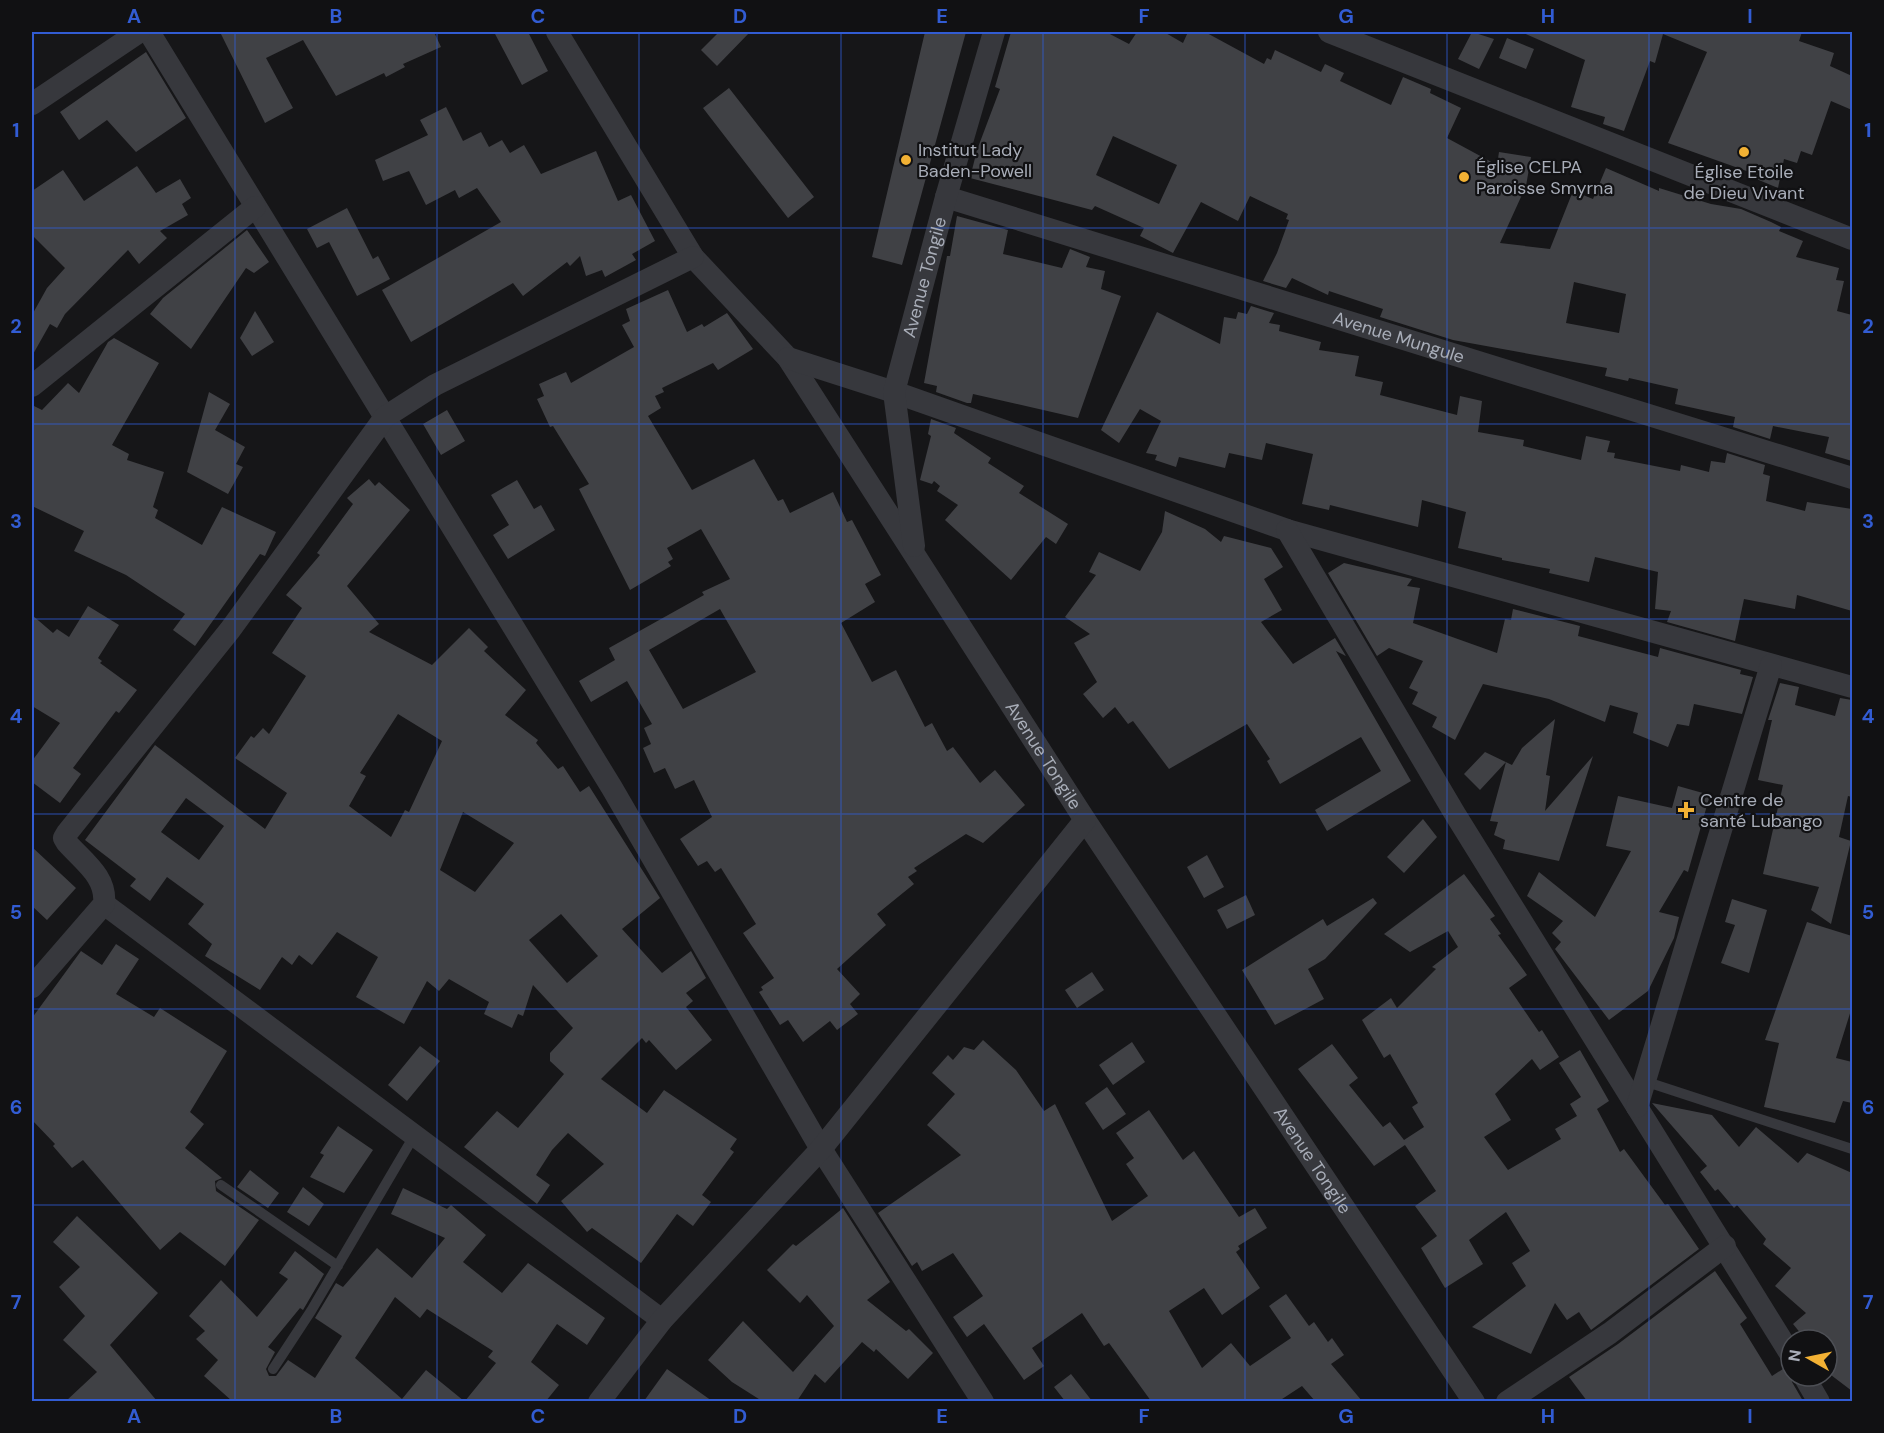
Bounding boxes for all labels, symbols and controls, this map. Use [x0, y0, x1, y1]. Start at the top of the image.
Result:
text: A [127, 3, 141, 29]
text: B [330, 3, 342, 29]
text: C [531, 3, 545, 29]
text: D [733, 3, 747, 29]
text: E [936, 3, 948, 29]
text: F [1138, 3, 1150, 29]
text: G [1338, 3, 1354, 29]
text: H [1541, 3, 1555, 29]
text: I [1747, 3, 1753, 29]
text: 1 [12, 117, 20, 143]
text: 1 [1864, 117, 1872, 143]
place label: Institut Lady Baden-Powell [918, 138, 1032, 183]
marker: Église Etoile de Dieu Vivant [1737, 145, 1751, 159]
marker: Institut Lady Baden-Powell [899, 153, 913, 167]
place label: Église CELPA Paroisse Smyrna [1476, 155, 1613, 200]
place label: Église Etoile de Dieu Vivant [1684, 160, 1804, 205]
marker: Église CELPA Paroisse Smyrna [1457, 170, 1471, 184]
street label: Avenue Tongile [897, 214, 952, 340]
street label: Avenue Mungule [1330, 306, 1467, 369]
text: 2 [10, 313, 22, 339]
text: 2 [1862, 313, 1874, 339]
text: 3 [10, 508, 22, 534]
text: 3 [1862, 508, 1874, 534]
street label: Avenue Tongile [1000, 697, 1087, 814]
text: 4 [10, 703, 23, 729]
text: 4 [1862, 703, 1875, 729]
place label: Centre de santé Lubango [1700, 788, 1823, 833]
marker: Centre de santé Lubango [1677, 801, 1695, 819]
text: 5 [10, 899, 22, 925]
text: 5 [1862, 899, 1874, 925]
text: 6 [10, 1094, 22, 1120]
text: 6 [1862, 1094, 1874, 1120]
street label: Avenue Tongile [1268, 1102, 1357, 1218]
text: 7 [11, 1289, 22, 1315]
text: 7 [1863, 1289, 1874, 1315]
north arrow [1779, 1328, 1839, 1388]
text: N [1783, 1348, 1806, 1363]
text: A [127, 1403, 141, 1429]
text: B [330, 1403, 342, 1429]
text: C [531, 1403, 545, 1429]
text: D [733, 1403, 747, 1429]
text: E [936, 1403, 948, 1429]
text: F [1138, 1403, 1150, 1429]
text: G [1338, 1403, 1354, 1429]
text: H [1541, 1403, 1555, 1429]
text: I [1747, 1403, 1753, 1429]

